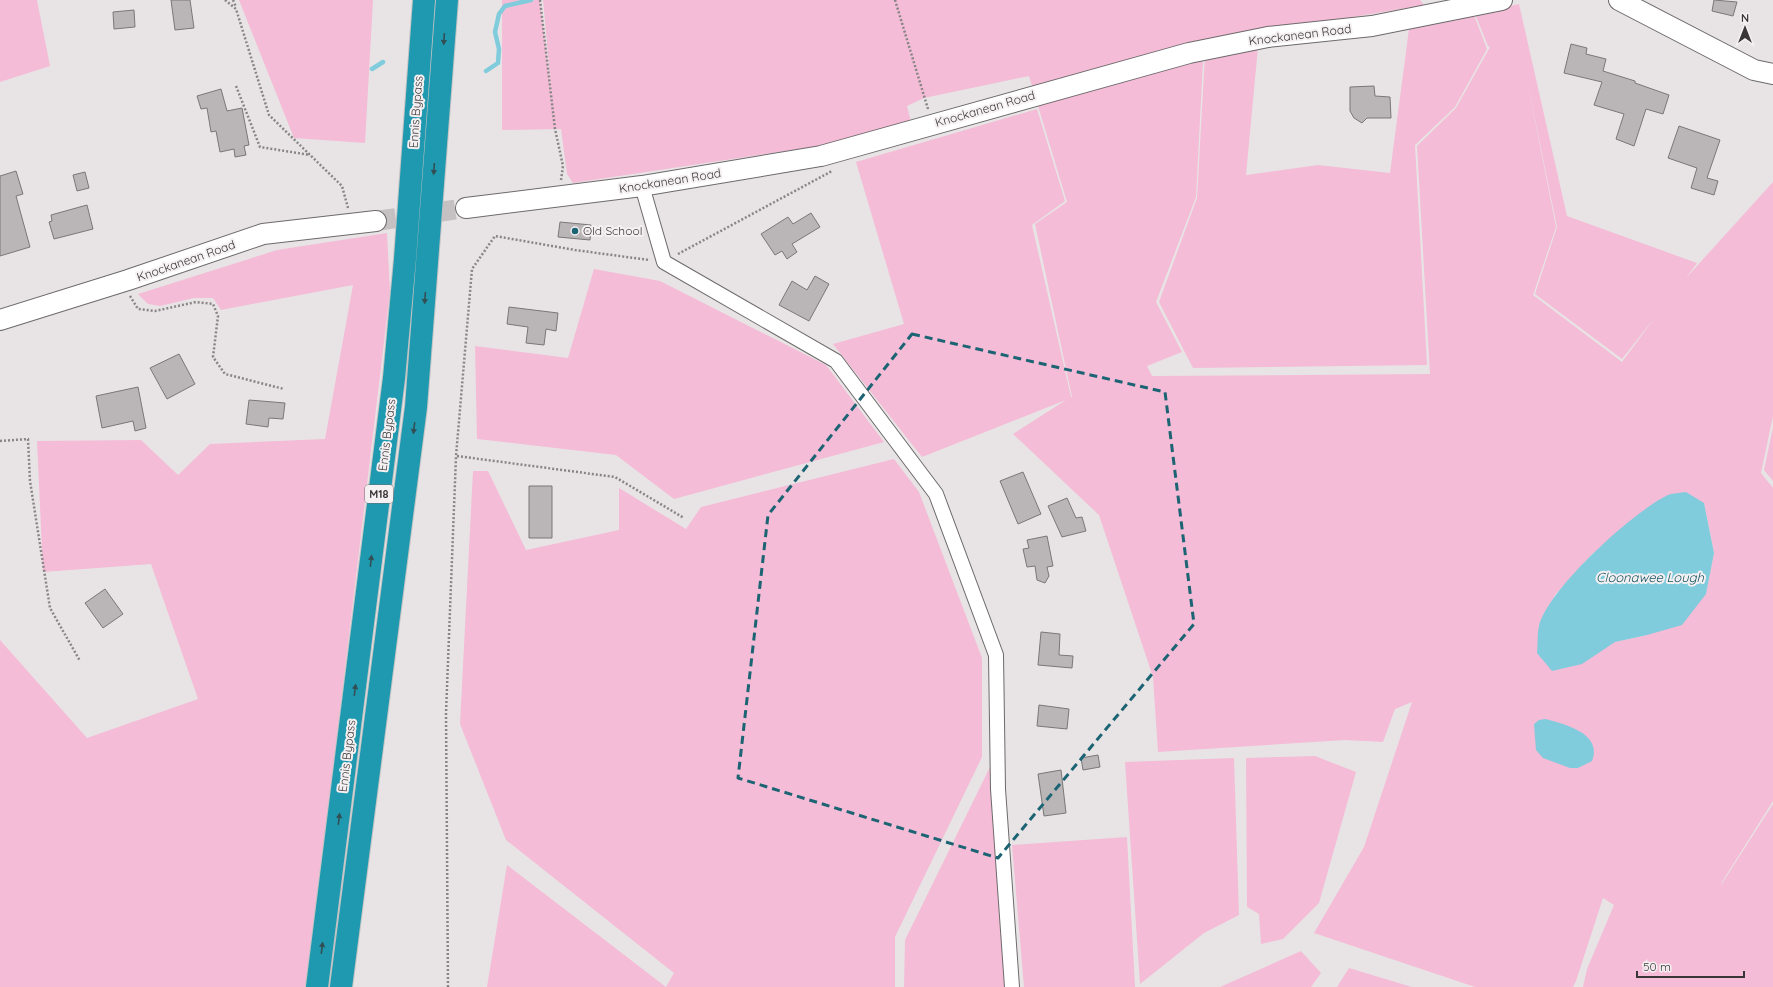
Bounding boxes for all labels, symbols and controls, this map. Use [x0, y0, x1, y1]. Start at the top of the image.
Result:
north arrow [1725, 8, 1765, 48]
text: N [1741, 11, 1749, 25]
street label: Knockanean Road [1248, 21, 1352, 48]
one-way arrow [441, 33, 448, 45]
street label: Ennis Bypass [405, 75, 426, 149]
street label: Knockanean Road [933, 87, 1036, 130]
one-way arrow [431, 162, 438, 175]
street label: Knockanean Road [618, 165, 722, 196]
place label: Old School [583, 223, 642, 238]
marker: Old School [570, 226, 580, 236]
street label: Knockanean Road [135, 237, 237, 284]
one-way arrow [421, 292, 428, 304]
street label: Ennis Bypass [375, 398, 398, 472]
one-way arrow [411, 422, 417, 434]
road number: M18 [365, 485, 393, 503]
one-way arrow [368, 555, 374, 567]
water label: Cloonawee Lough [1596, 569, 1705, 585]
one-way arrow [352, 684, 358, 696]
street label: Ennis Bypass [335, 719, 358, 793]
one-way arrow [335, 813, 342, 825]
one-way arrow [319, 942, 325, 954]
scale bar [1637, 953, 1744, 979]
text: 50 m [1643, 959, 1671, 974]

